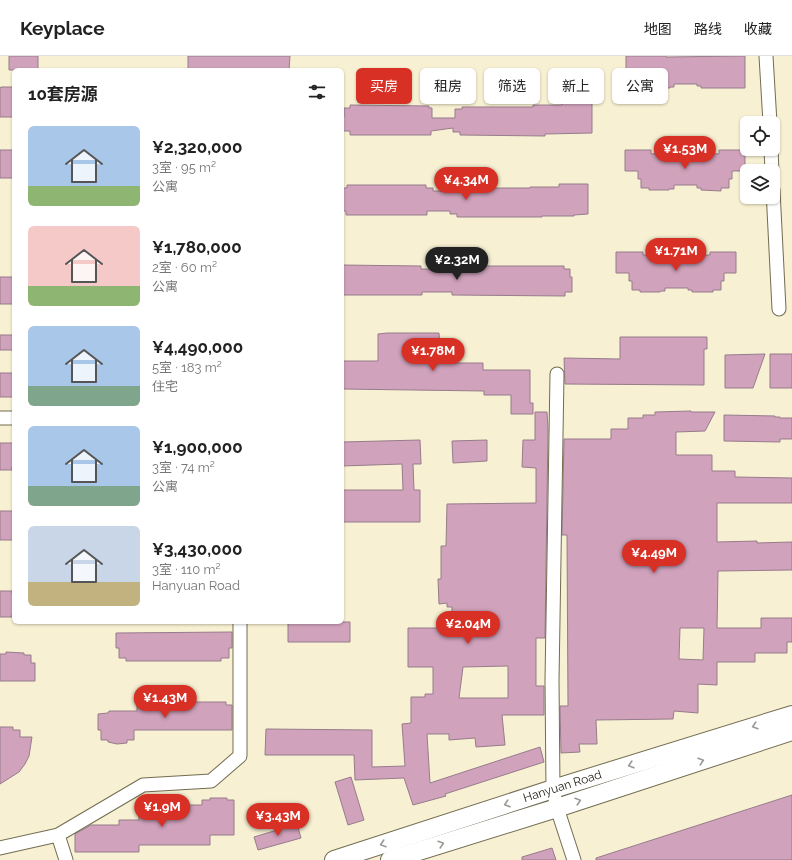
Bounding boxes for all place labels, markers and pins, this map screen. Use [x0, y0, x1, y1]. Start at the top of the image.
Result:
pin: ¥1.53M [652, 136, 718, 170]
pin: ¥4.34M [433, 167, 499, 201]
pin: ¥1.71M [643, 238, 709, 272]
pin: ¥2.32M [424, 247, 490, 281]
pin: ¥1.78M [400, 338, 466, 372]
pin: ¥4.49M [621, 540, 687, 574]
pin: ¥2.04M [435, 611, 501, 645]
pin: ¥1.43M [132, 685, 198, 719]
pin: ¥1.9M [134, 794, 190, 828]
pin: ¥3.43M [245, 803, 311, 837]

